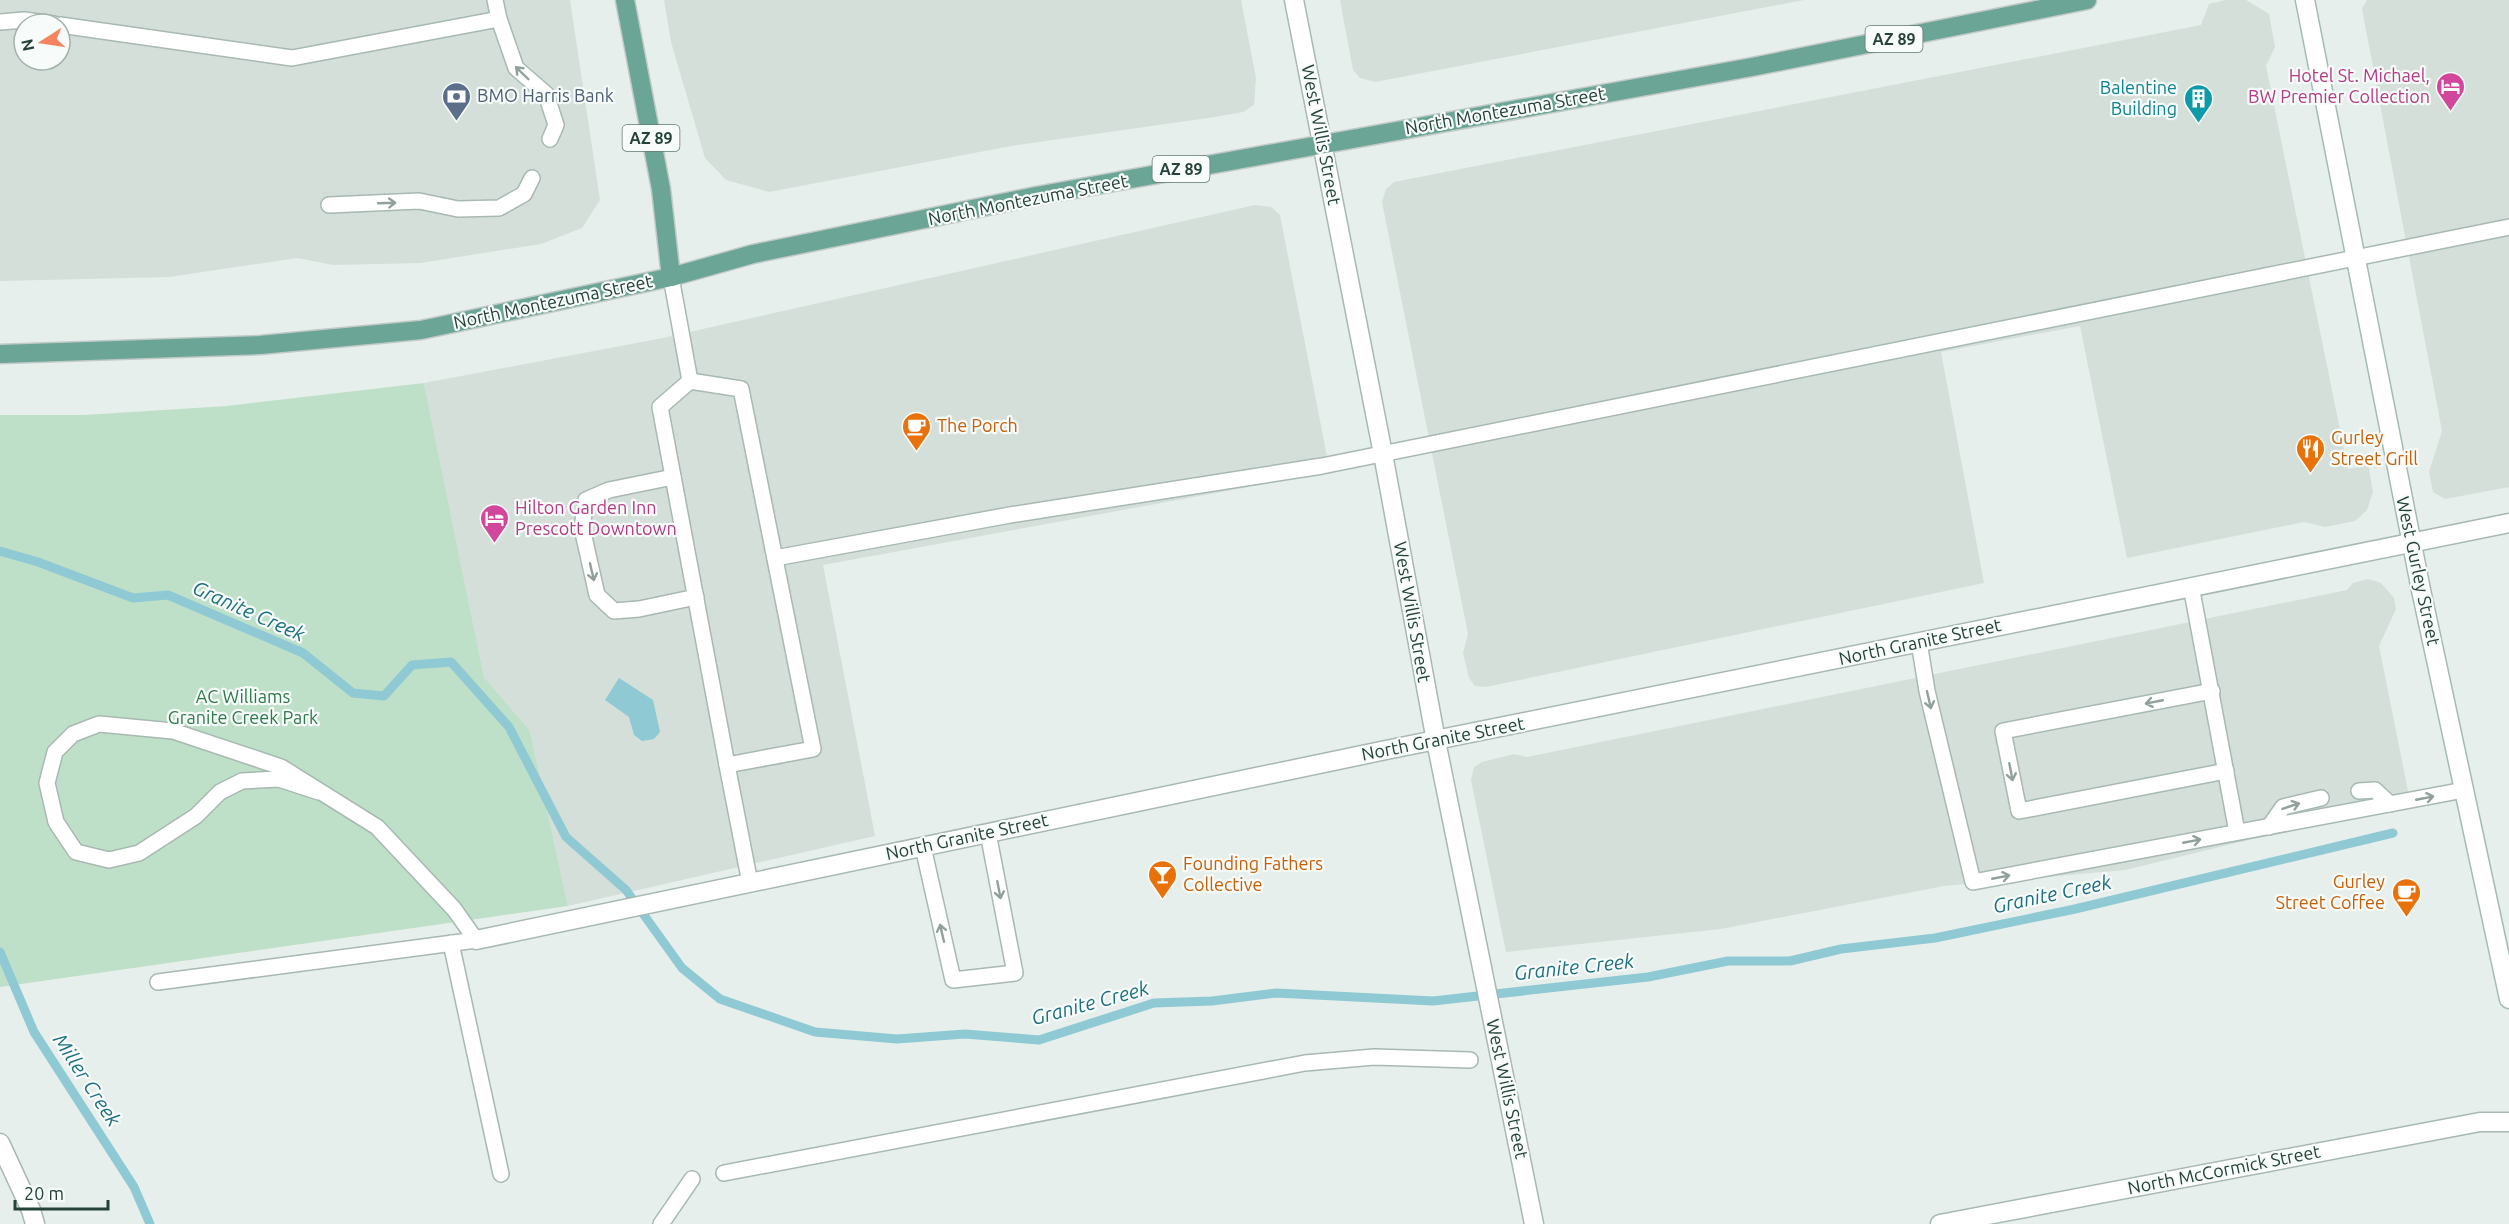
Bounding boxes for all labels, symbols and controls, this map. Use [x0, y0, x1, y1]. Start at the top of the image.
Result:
north arrow [12, 12, 72, 72]
road number: AZ 89 [1866, 26, 1922, 52]
text: N [17, 37, 37, 53]
street label: West Willis Street [1299, 63, 1345, 207]
place label: Hotel St. Michael, BW Premier Collection [2248, 65, 2430, 106]
one-way arrow [515, 66, 530, 80]
hotel icon: Hotel St. Michael, BW Premier Collection [2435, 70, 2467, 112]
place label: Balentine Building [2100, 77, 2177, 118]
bank icon: BMO Harris Bank [440, 80, 472, 122]
building icon: Balentine Building [2182, 82, 2214, 124]
street label: North Montezuma Street [1403, 83, 1606, 137]
place label: BMO Harris Bank [477, 85, 614, 105]
road number: AZ 89 [622, 125, 680, 151]
road number: AZ 89 [1152, 156, 1210, 182]
street label: North Montezuma Street [926, 170, 1129, 228]
one-way arrow [377, 197, 397, 208]
street label: North Montezuma Street [452, 270, 654, 332]
cafe icon: The Porch [900, 410, 932, 452]
place label: The Porch [937, 415, 1018, 435]
place label: Gurley Street Grill [2331, 427, 2418, 468]
restaurant icon: Gurley Street Grill [2294, 432, 2326, 474]
street label: West Gurley Street [2393, 494, 2445, 647]
place label: Hilton Garden Inn Prescott Downtown [515, 497, 677, 538]
hotel icon: Hilton Garden Inn Prescott Downtown [478, 502, 510, 544]
street label: West Willis Street [1391, 540, 1435, 684]
one-way arrow [586, 562, 598, 581]
water label: Granite Creek [189, 576, 310, 646]
street label: North Granite Street [1837, 614, 2003, 668]
park label: AC Williams Granite Creek Park [168, 686, 318, 727]
one-way arrow [1924, 690, 1936, 709]
one-way arrow [2145, 697, 2165, 708]
street label: North Granite Street [1360, 712, 1526, 764]
one-way arrow [2006, 761, 2017, 781]
one-way arrow [2415, 792, 2435, 803]
one-way arrow [2281, 800, 2300, 811]
street label: North Granite Street [884, 809, 1050, 863]
one-way arrow [2182, 835, 2202, 846]
place label: Founding Fathers Collective [1183, 853, 1323, 894]
bar icon: Founding Fathers Collective [1146, 858, 1178, 900]
water label: Granite Creek [1991, 870, 2114, 917]
one-way arrow [1990, 871, 2010, 882]
place label: Gurley Street Coffee [2276, 871, 2385, 912]
cafe icon: Gurley Street Coffee [2390, 876, 2422, 918]
one-way arrow [994, 880, 1005, 900]
one-way arrow [936, 923, 948, 942]
water label: Granite Creek [1513, 949, 1636, 984]
water label: Granite Creek [1029, 976, 1152, 1029]
street label: West Willis Street [1483, 1017, 1533, 1161]
water label: Miller Creek [49, 1029, 126, 1131]
street label: North McCormick Street [2126, 1141, 2322, 1198]
scale bar [15, 1173, 108, 1211]
text: 20 m [24, 1183, 64, 1203]

